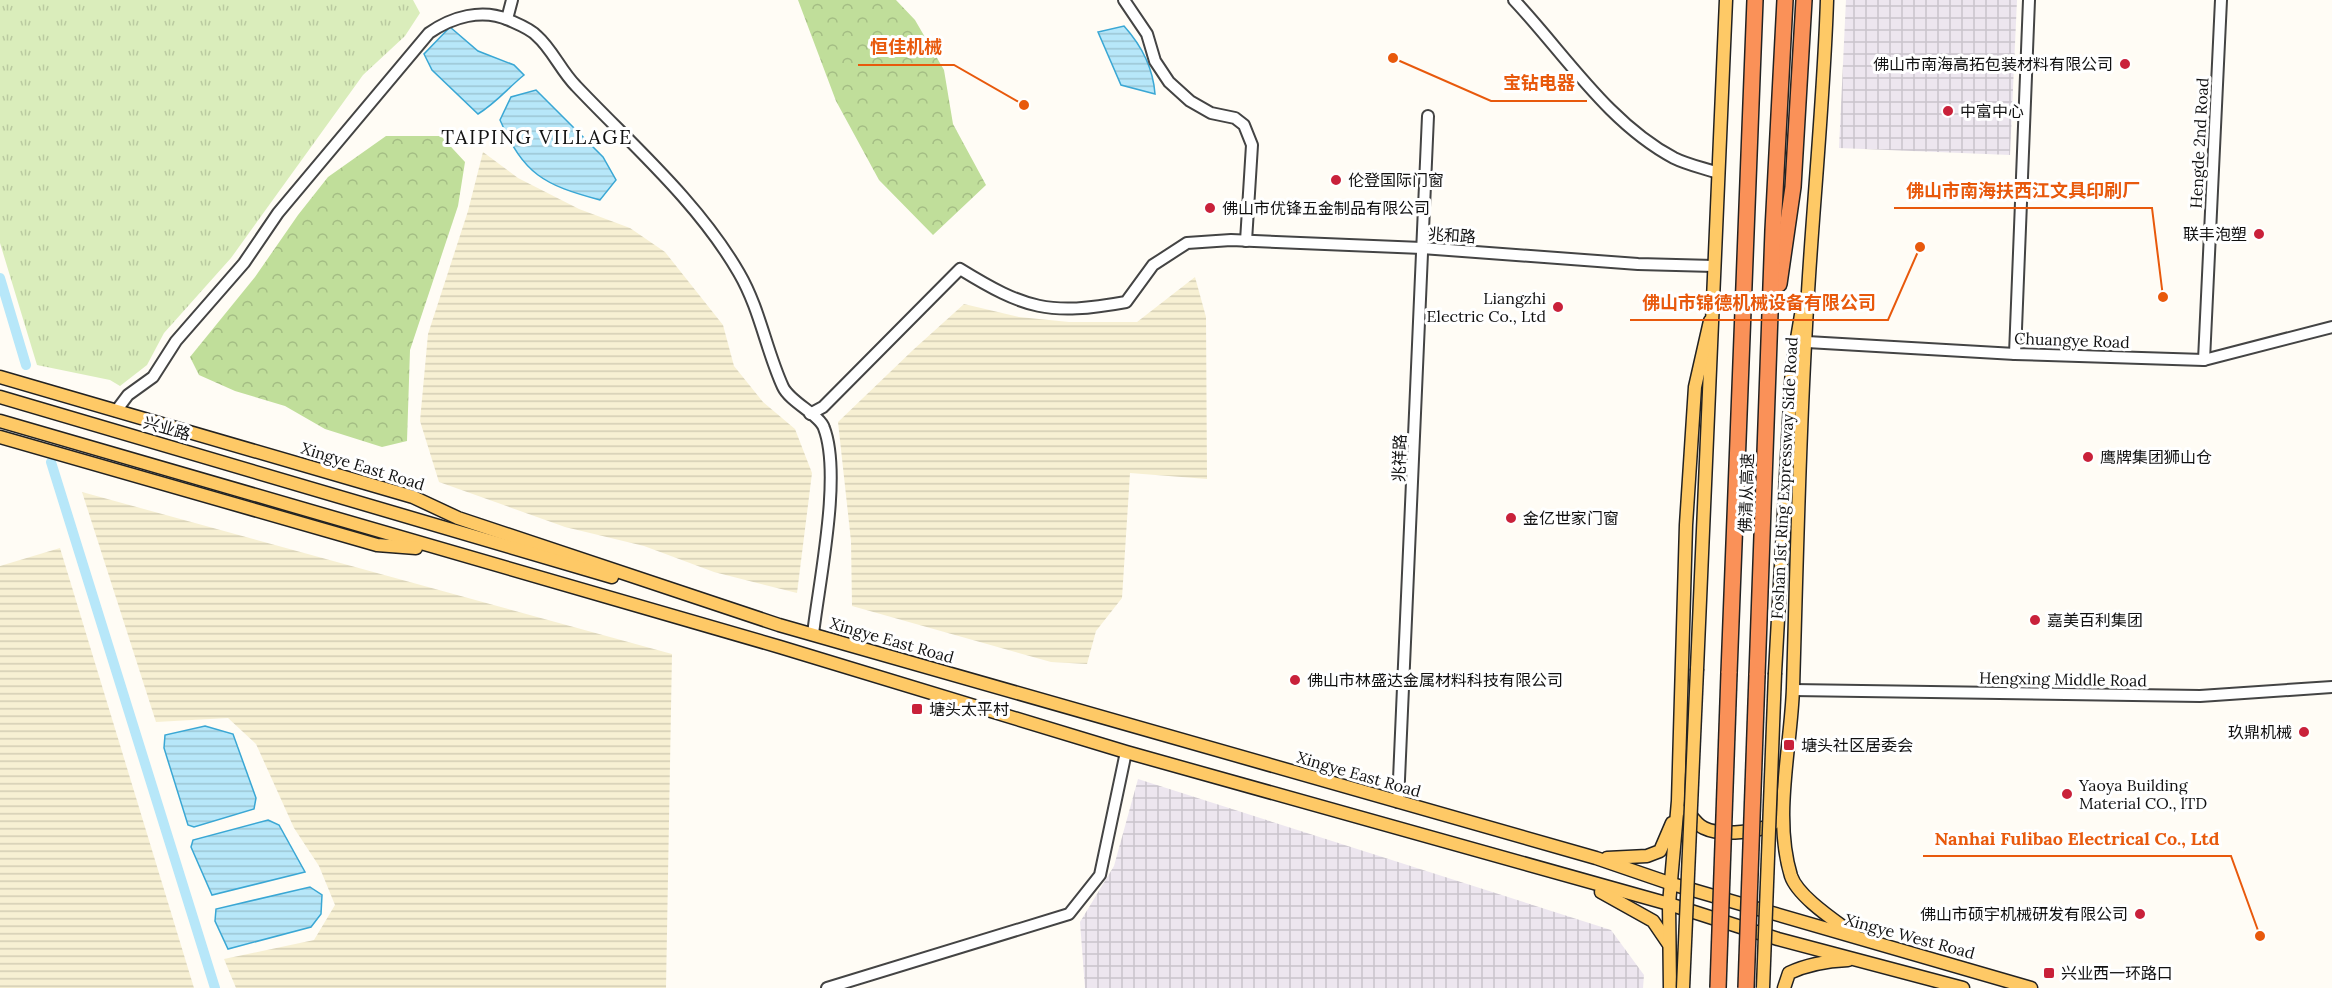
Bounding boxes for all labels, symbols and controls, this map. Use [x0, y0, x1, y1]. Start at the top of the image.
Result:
callout: 恒佳机械 [858, 29, 954, 65]
text: 恒佳机械 [870, 35, 942, 58]
place label: 佛山市南海高拓包装材料有限公司 [1873, 54, 2113, 74]
marker: 佛山市南海高拓包装材料有限公司 [2118, 57, 2132, 71]
callout: 宝钻电器 [1491, 65, 1587, 101]
text: 宝钻电器 [1503, 71, 1575, 94]
street label: Hengde 2nd Road [2186, 77, 2212, 209]
place label: 中富中心 [1960, 101, 2024, 121]
marker: 中富中心 [1941, 104, 1955, 118]
district label: TAIPING VILLAGE [441, 124, 633, 149]
place label: 伦登国际门窗 [1348, 170, 1444, 190]
callout: 佛山市南海扶西江文具印刷厂 [1894, 172, 2152, 208]
marker: 伦登国际门窗 [1329, 173, 1343, 187]
text: 佛山市南海扶西江文具印刷厂 [1906, 179, 2140, 202]
place label: 佛山市优锋五金制品有限公司 [1222, 198, 1430, 218]
marker: 佛山市优锋五金制品有限公司 [1203, 201, 1217, 215]
street label: 兆和路 [1427, 223, 1477, 247]
place label: 联丰泡塑 [2183, 224, 2247, 244]
marker: 联丰泡塑 [2252, 227, 2266, 241]
callout: 佛山市锦德机械设备有限公司 [1630, 284, 1888, 320]
place label: Liangzhi Electric Co., Ltd [1427, 288, 1546, 326]
text: 佛山市锦德机械设备有限公司 [1642, 291, 1876, 314]
marker: Liangzhi Electric Co., Ltd [1551, 300, 1565, 314]
street label: Chuangye Road [2014, 328, 2131, 352]
street label: Foshan 1st Ring Expressway Side Road [1767, 336, 1801, 620]
street label: 兴业路 [141, 412, 193, 444]
street label: 兆祥路 [1388, 434, 1410, 482]
street label: Xingye East Road [299, 438, 428, 494]
place label: 鹰牌集团狮山仓 [2100, 447, 2212, 467]
marker: 鹰牌集团狮山仓 [2081, 450, 2095, 464]
street label: 佛清从高速 [1735, 453, 1757, 533]
place label: 金亿世家门窗 [1523, 508, 1619, 528]
marker: 金亿世家门窗 [1504, 511, 1518, 525]
place label: 嘉美百利集团 [2047, 610, 2143, 630]
street label: Xingye East Road [828, 613, 957, 667]
marker: 嘉美百利集团 [2028, 613, 2042, 627]
street label: Hengxing Middle Road [1979, 668, 2147, 690]
place label: 佛山市林盛达金属材料科技有限公司 [1307, 670, 1563, 690]
marker: 佛山市林盛达金属材料科技有限公司 [1288, 673, 1302, 687]
place label: 塘头太平村 [929, 699, 1009, 719]
marker: 塘头太平村 [910, 702, 924, 716]
place label: 玖鼎机械 [2228, 722, 2292, 742]
marker: 玖鼎机械 [2297, 725, 2311, 739]
place label: 塘头社区居委会 [1801, 735, 1913, 755]
marker: 塘头社区居委会 [1782, 738, 1796, 752]
street label: Xingye East Road [1295, 747, 1424, 801]
place label: Yaoya Building Material CO., lTD [2078, 775, 2207, 813]
marker: Yaoya Building Material CO., lTD [2060, 787, 2074, 801]
callout: Nanhai Fulibao Electrical Co., Ltd [1923, 820, 2231, 856]
text: Nanhai Fulibao Electrical Co., Ltd [1935, 827, 2220, 850]
place label: 佛山市硕宇机械研发有限公司 [1920, 904, 2128, 924]
marker: 佛山市硕宇机械研发有限公司 [2133, 907, 2147, 921]
street label: Xingye West Road [1843, 909, 1978, 963]
place label: 兴业西一环路口 [2061, 963, 2173, 983]
marker: 兴业西一环路口 [2042, 966, 2056, 980]

